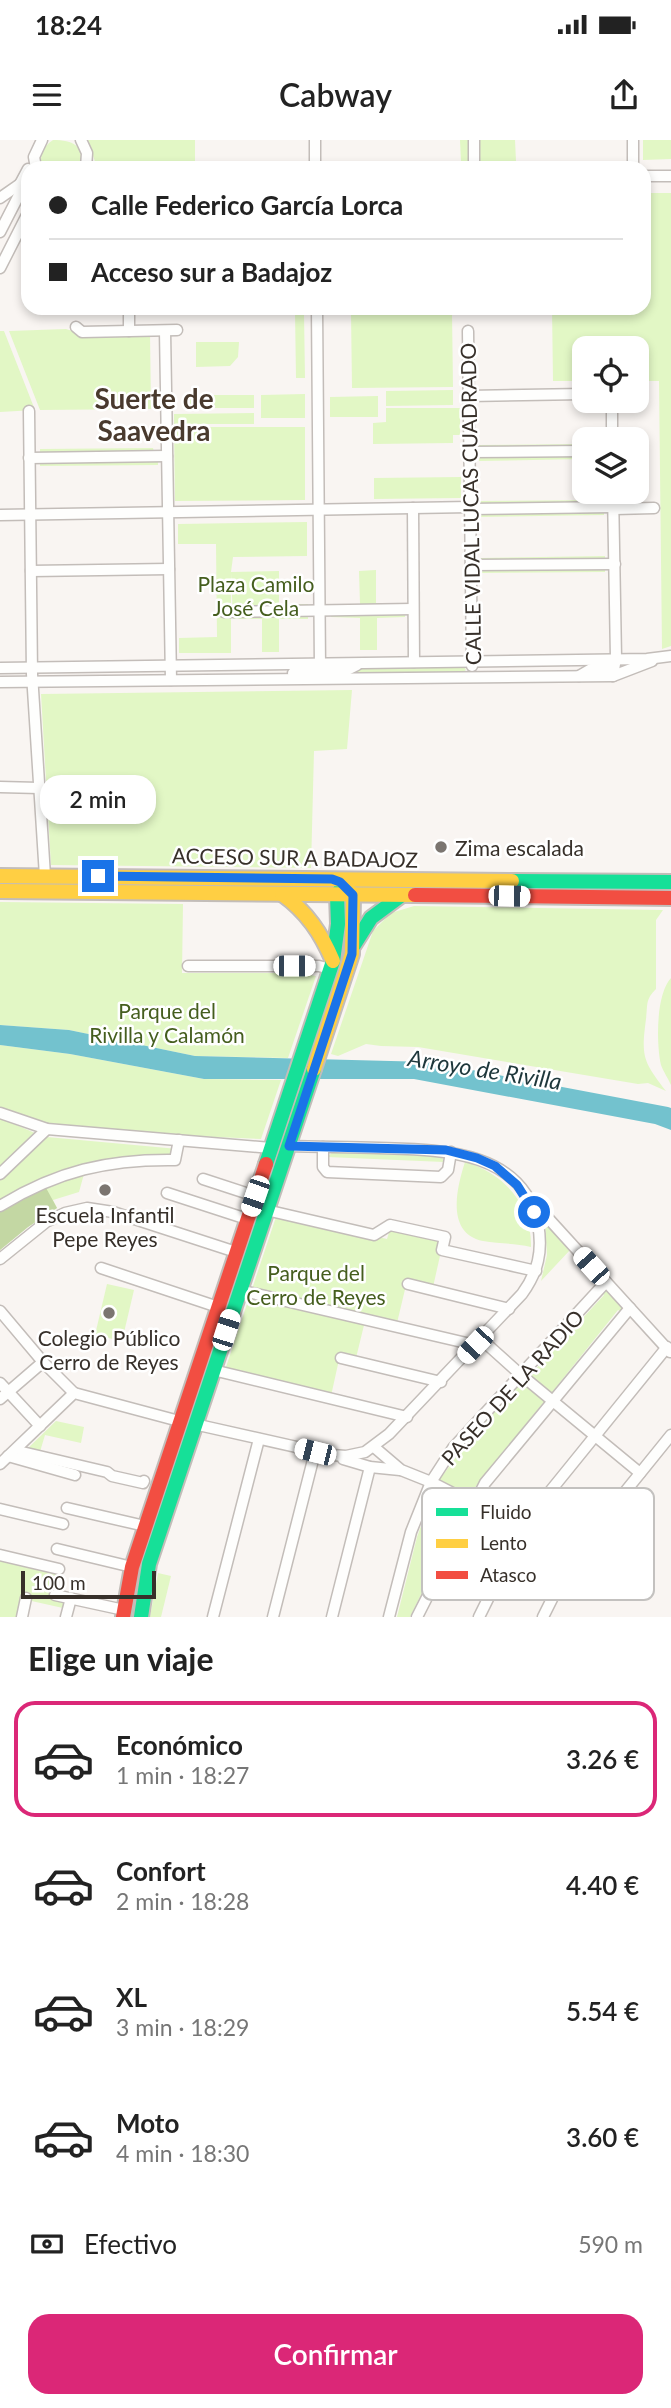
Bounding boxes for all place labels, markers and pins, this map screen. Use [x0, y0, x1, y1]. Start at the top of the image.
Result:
place label: Zima escalada [455, 835, 584, 860]
marker: Zima escalada [433, 839, 449, 855]
marker: Escuela Infantil Pepe Reyes [97, 1182, 113, 1198]
place label: Escuela Infantil Pepe Reyes [35, 1202, 175, 1251]
marker: Colegio Público Cerro de Reyes [101, 1305, 117, 1321]
place label: Colegio Público Cerro de Reyes [38, 1325, 180, 1374]

